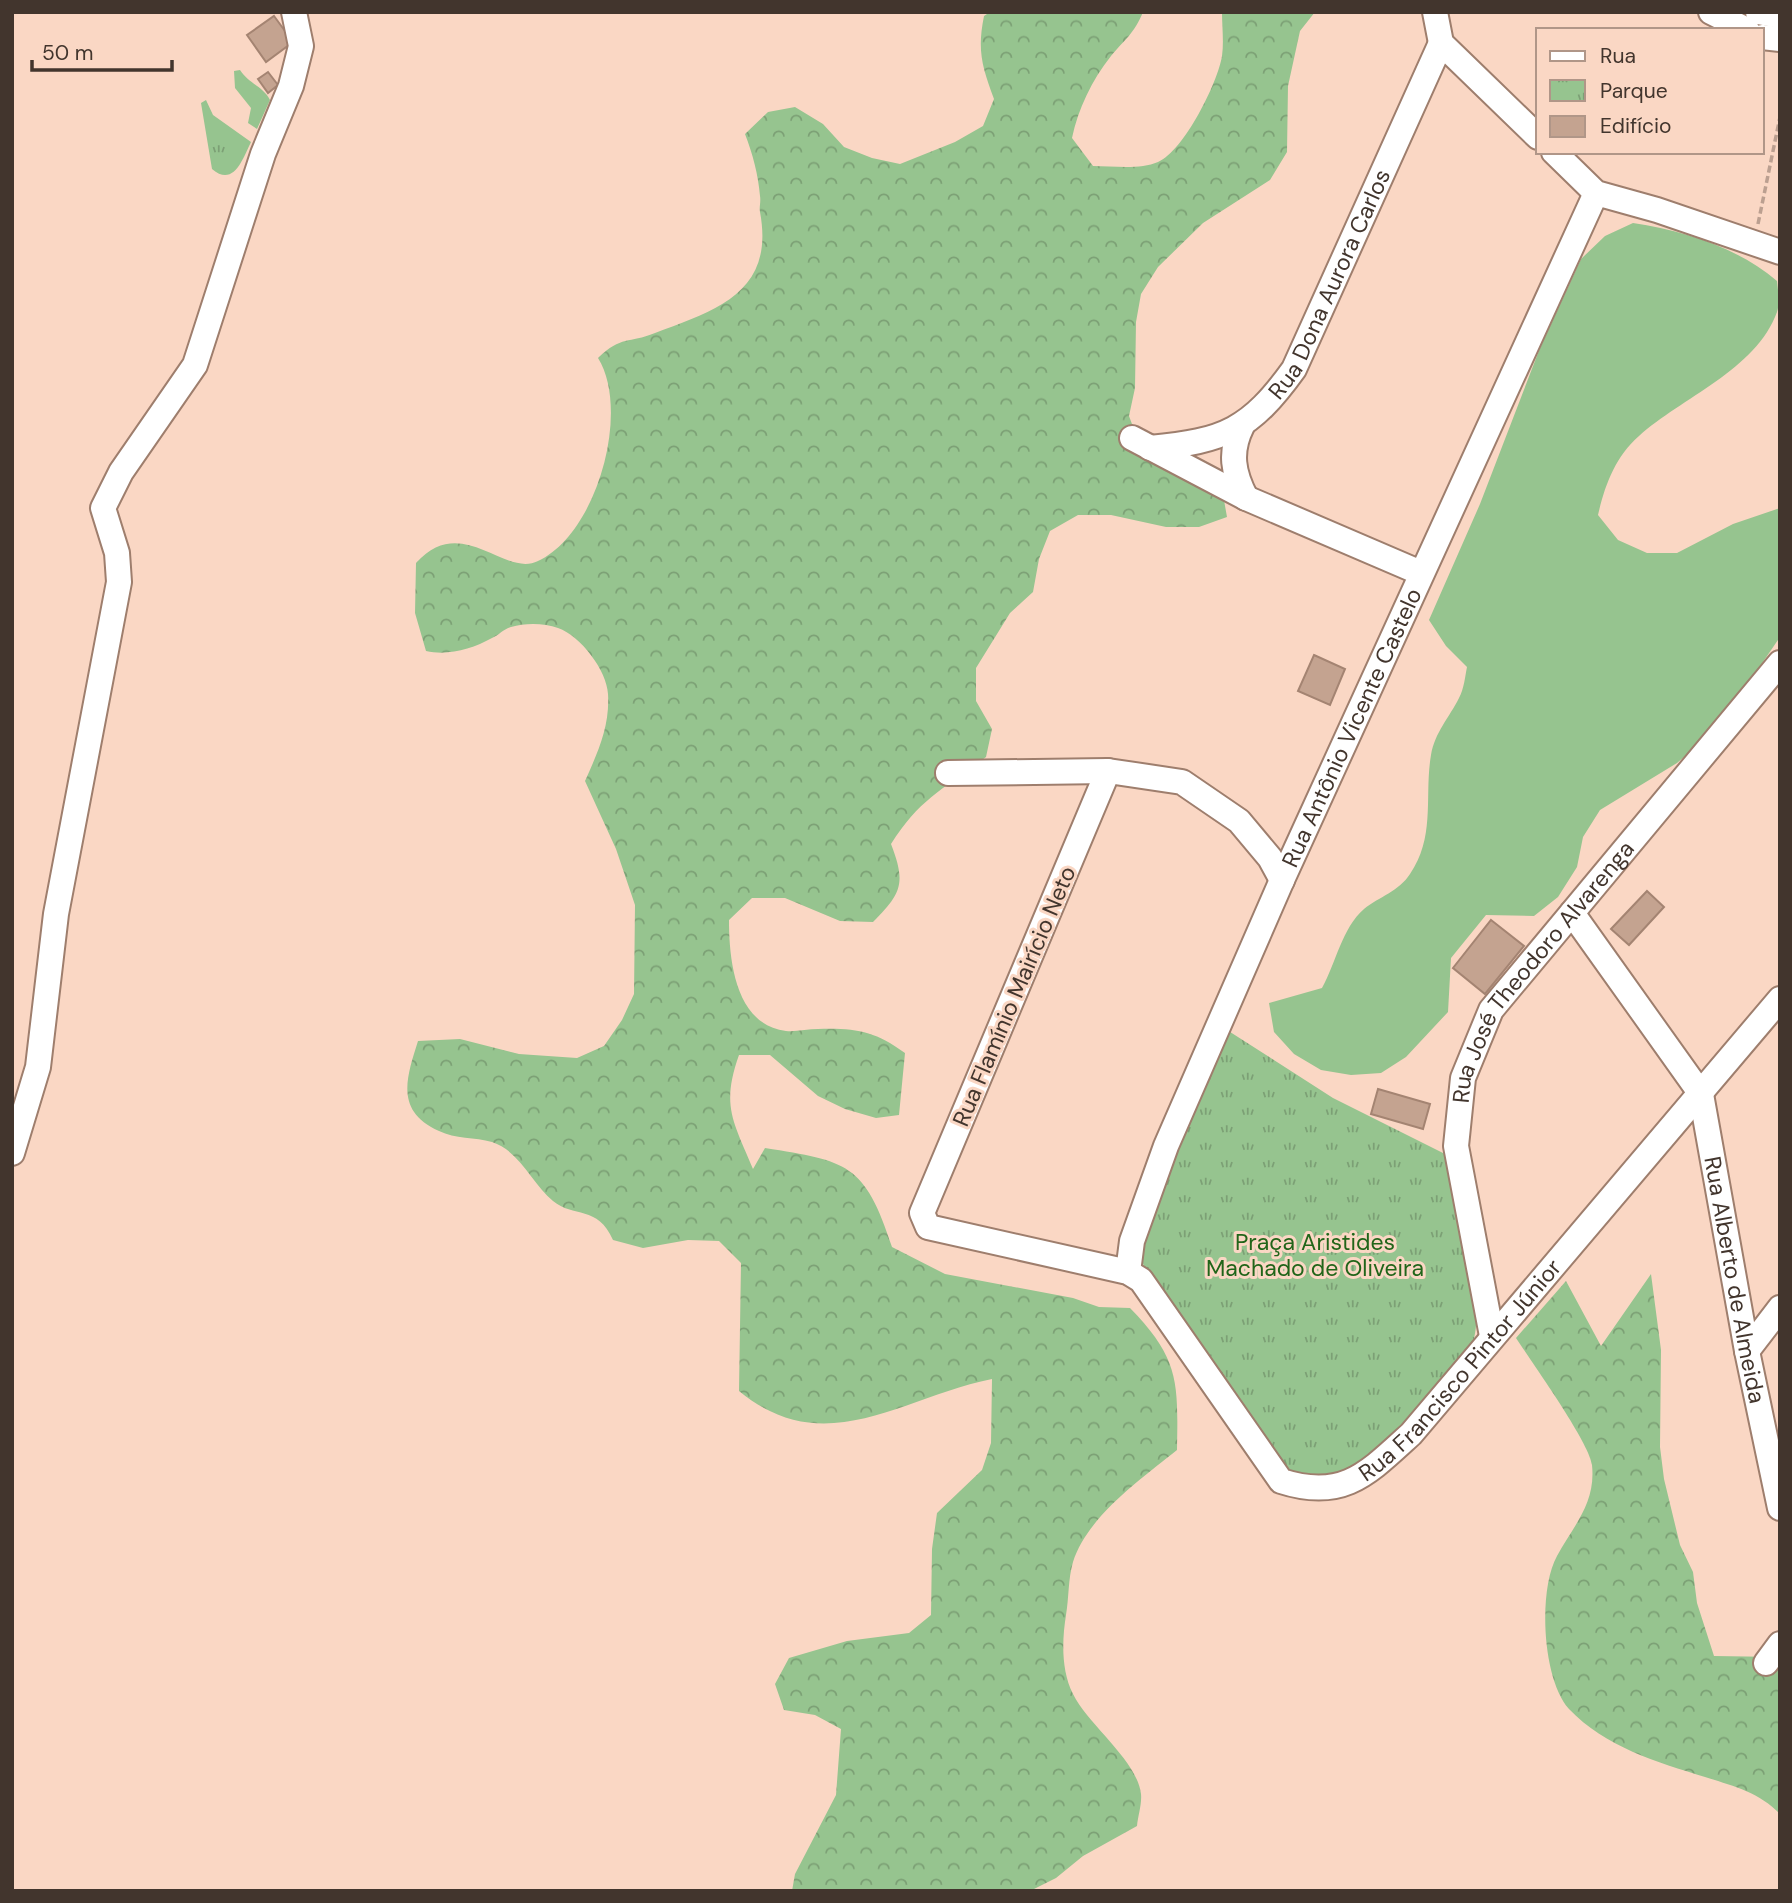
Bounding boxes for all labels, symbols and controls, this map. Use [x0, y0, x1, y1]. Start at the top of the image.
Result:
scale bar [32, 28, 172, 72]
legend [1536, 28, 1764, 154]
text: 50 m [42, 39, 93, 67]
text: Rua [1600, 42, 1636, 70]
text: Parque [1600, 77, 1668, 105]
text: Edifício [1600, 112, 1671, 140]
street label: Rua Dona Aurora Carlos [1262, 164, 1397, 405]
street label: Rua Antônio Vicente Castelo [1275, 583, 1428, 872]
street label: Rua José Theodoro Alvarenga [1446, 834, 1641, 1104]
street label: Rua Flamínio Mairício Neto [946, 861, 1082, 1131]
street label: Rua Alberto de Almeida [1697, 1154, 1773, 1406]
park label: Praça Aristides Machado de Oliveira [1206, 1227, 1424, 1283]
street label: Rua Francisco Pintor Júnior [1353, 1253, 1568, 1488]

